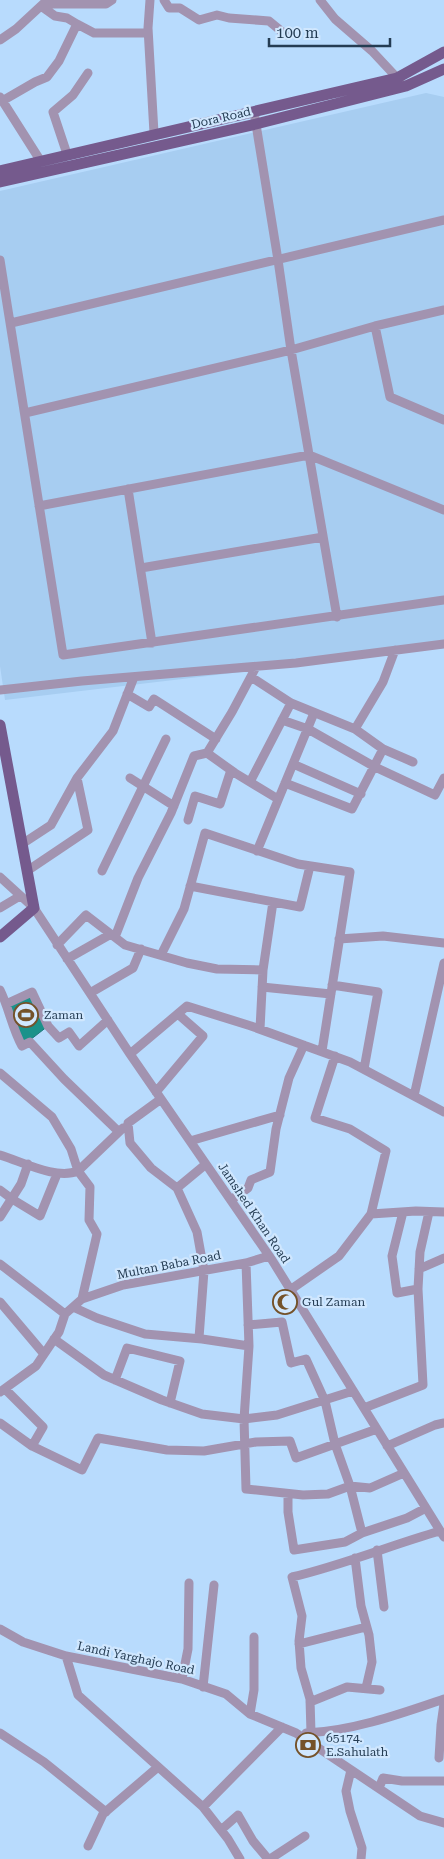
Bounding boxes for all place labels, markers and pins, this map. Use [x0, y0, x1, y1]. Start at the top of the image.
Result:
sports icon: Zaman [13, 1002, 39, 1028]
place label: Zaman [44, 1008, 84, 1022]
mosque icon: Gul Zaman [272, 1289, 298, 1315]
place label: Gul Zaman [302, 1295, 365, 1309]
place label: 65174. E.Sahulath [326, 1731, 389, 1759]
bank icon: 65174. E.Sahulath [295, 1732, 321, 1758]

